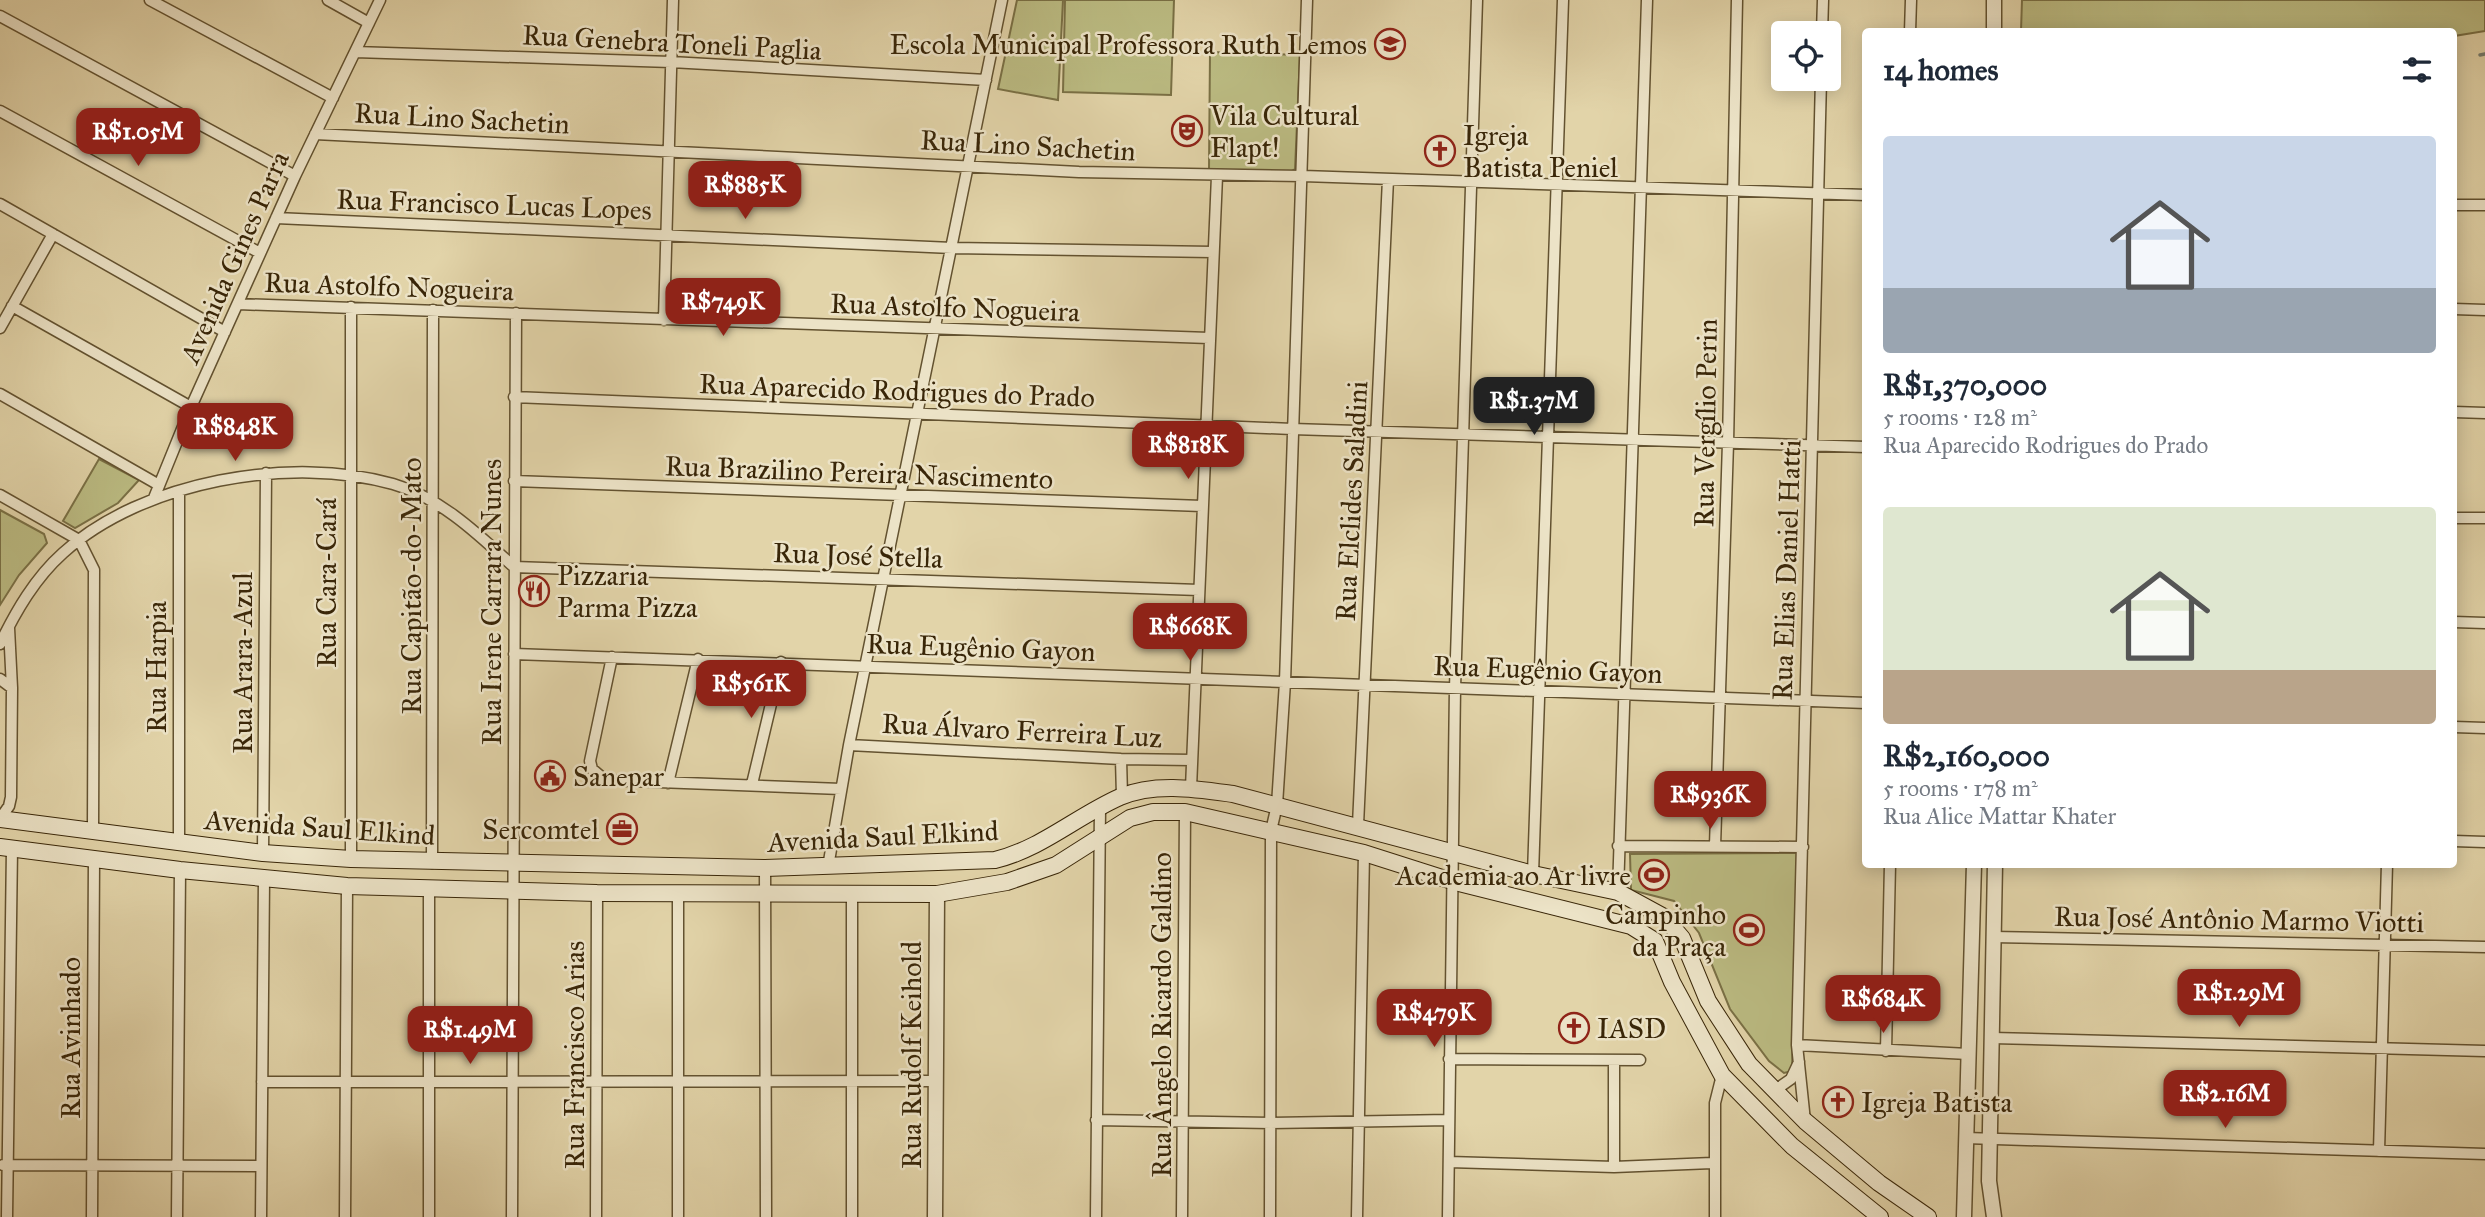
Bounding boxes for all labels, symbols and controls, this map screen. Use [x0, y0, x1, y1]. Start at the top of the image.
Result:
street label: Rua Genebra Toneli Paglia [521, 17, 823, 68]
map controls [1771, 21, 1841, 91]
button: locate [1771, 21, 1841, 91]
place label: Escola Municipal Professora Ruth Lemos [890, 27, 1367, 62]
school or university icon: Escola Municipal Professora Ruth Lemos [1373, 27, 1407, 61]
icon: filters [2398, 51, 2436, 89]
text: 14 homes [1883, 52, 1998, 88]
street label: Rua Lino Sachetin [353, 95, 571, 142]
place label: Vila Cultural Flapt! [1209, 98, 1359, 165]
pin: R$1.05M [73, 108, 203, 168]
theatre icon: Vila Cultural Flapt! [1170, 114, 1204, 148]
text: R$1.05M [92, 117, 184, 145]
place label: Igreja Batista Peniel [1463, 118, 1618, 185]
street label: Rua Lino Sachetin [919, 122, 1137, 169]
church icon: Igreja Batista Peniel [1423, 134, 1457, 168]
street label: Avenida Gines Parra [172, 146, 297, 370]
pin: R$885K [688, 162, 802, 221]
text: R$885K [704, 170, 786, 198]
street label: Rua Francisco Lucas Lopes [336, 182, 652, 227]
icon: home [2097, 182, 2223, 308]
street label: Rua Astolfo Nogueira [263, 265, 515, 308]
pin: R$749K [666, 278, 780, 338]
street label: Rua Astolfo Nogueira [829, 286, 1081, 329]
text: R$749K [681, 287, 765, 315]
street label: Rua Vergílio Perin [1686, 318, 1725, 528]
street label: Rua Aparecido Rodrigues do Prado [699, 366, 1095, 415]
text: R$1,370,000 [1883, 367, 2047, 403]
pin: R$1.37M [1469, 378, 1599, 437]
street label: Rua Elclides Saladini [1328, 380, 1375, 622]
text: R$1.37M [1489, 386, 1579, 414]
text: 5 rooms · 128 m² [1883, 403, 2037, 431]
pin: R$848K [178, 404, 292, 463]
text: R$848K [193, 412, 277, 440]
pin: R$818K [1131, 421, 1245, 481]
text: R$818K [1148, 430, 1228, 458]
text: Rua Aparecido Rodrigues do Prado [1883, 431, 2208, 459]
street label: Rua Elias Daniel Hatti [1764, 439, 1809, 701]
street label: Rua Brazilino Pereira Nascimento [664, 448, 1054, 497]
street label: Rua Capitão-do-Mato [394, 457, 429, 715]
street label: Rua Irene Carrara Nunes [474, 459, 509, 745]
street label: Rua Cara-Cará [309, 498, 344, 668]
street label: Rua José Stella [772, 535, 944, 576]
icon: home [2097, 553, 2223, 679]
place label: Pizzaria Parma Pizza [557, 558, 698, 625]
street label: Rua Arara-Azul [225, 572, 260, 754]
restaurant icon: Pizzaria Parma Pizza [517, 574, 551, 608]
street label: Rua Harpia [139, 601, 174, 733]
pin: R$668K [1133, 604, 1247, 663]
text: R$668K [1149, 612, 1231, 640]
street label: Rua Eugênio Gayon [866, 626, 1096, 669]
street label: Rua Eugênio Gayon [1433, 648, 1663, 691]
pin: R$561K [694, 660, 808, 720]
text: R$561K [712, 669, 790, 697]
street label: Rua Álvaro Ferreira Luz [881, 706, 1163, 755]
text: R$2,160,000 [1883, 738, 2050, 774]
public building icon: Sanepar [533, 759, 567, 793]
place label: Sanepar [573, 759, 665, 794]
pin: R$936K [1653, 772, 1767, 831]
text: 5 rooms · 178 m² [1883, 774, 2038, 802]
text: R$936K [1670, 780, 1750, 808]
street label: Avenida Saul Elkind [202, 802, 436, 853]
text: Rua Alice Mattar Khater [1883, 802, 2116, 830]
place label: Sercomtel [482, 812, 599, 847]
office icon: Sercomtel [605, 812, 639, 846]
street label: Avenida Saul Elkind [766, 813, 999, 860]
street label: Rua Ângelo Ricardo Galdino [1144, 852, 1179, 1178]
place label: Academia ao Ar livre [1395, 858, 1631, 893]
sports icon: Academia ao Ar livre [1637, 858, 1671, 892]
place label: Campinho da Praça [1605, 897, 1726, 964]
street label: Rua José Antônio Marmo Viotti [2054, 899, 2425, 940]
sports icon: Campinho da Praça [1732, 913, 1766, 947]
street label: Rua Francisco Arias [557, 941, 592, 1169]
street label: Rua Rudolf Keihold [894, 941, 929, 1169]
street label: Rua Avinhado [53, 957, 88, 1119]
pin: R$1.29M [2174, 970, 2304, 1029]
pin: R$684K [1826, 976, 1940, 1035]
text: R$1.29M [2193, 978, 2285, 1006]
text: R$684K [1841, 984, 1925, 1012]
pin: R$479K [1377, 990, 1491, 1049]
text: R$479K [1393, 998, 1475, 1026]
pin: R$1.49M [405, 1006, 535, 1066]
church icon: IASD [1557, 1011, 1591, 1045]
place label: IASD [1597, 1011, 1666, 1046]
text: R$1.49M [424, 1015, 516, 1043]
pin: R$2.16M [2160, 1070, 2290, 1130]
text: R$2.16M [2179, 1079, 2271, 1107]
church icon: Igreja Batista [1821, 1085, 1855, 1119]
place label: Igreja Batista [1861, 1085, 2012, 1120]

